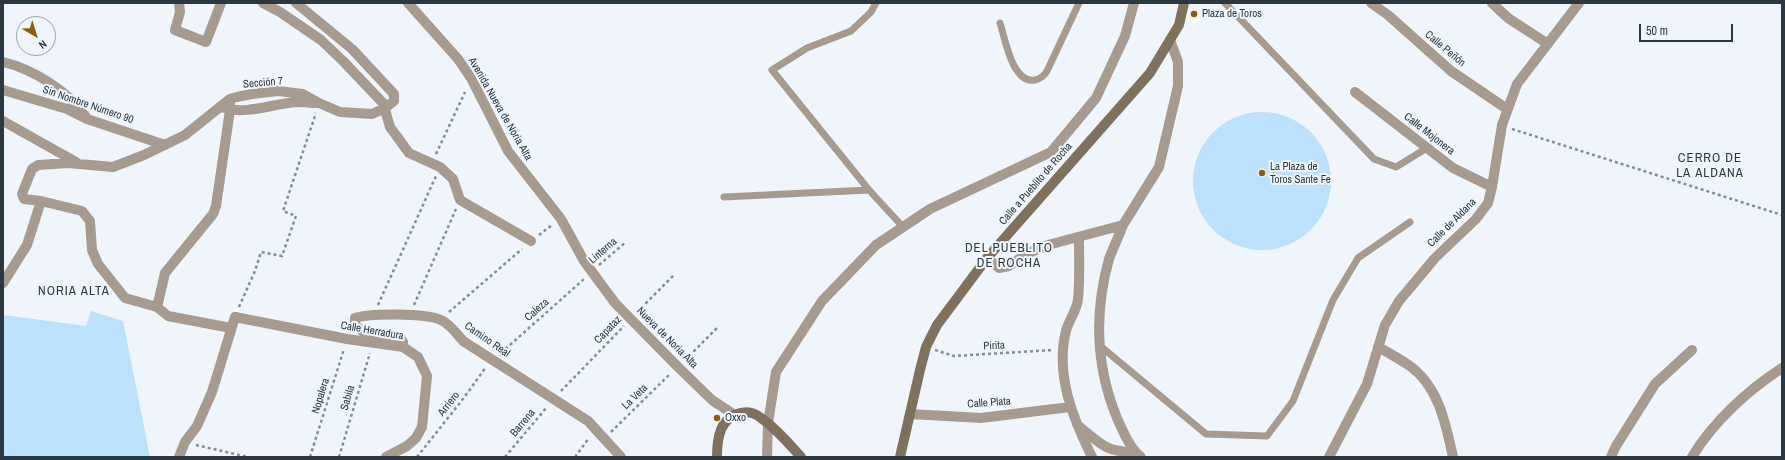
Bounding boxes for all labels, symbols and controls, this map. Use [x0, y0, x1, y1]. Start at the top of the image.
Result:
place label: Plaza de Toros [1202, 7, 1262, 21]
marker: Plaza de Toros [1189, 9, 1199, 19]
north arrow [16, 16, 56, 56]
scale bar [1641, 16, 1735, 42]
text: 50 m [1646, 23, 1668, 39]
street label: Calle Peñón [1422, 28, 1468, 70]
text: N [36, 37, 50, 52]
street label: Avenida Nueva de Noria Alta [465, 55, 535, 163]
street label: Sección 7 [242, 75, 284, 91]
street label: Sin Nombre Número 90 [41, 83, 135, 127]
street label: Calle Mojonera [1401, 110, 1457, 158]
street label: Calle a Pueblito de Rocha [997, 140, 1075, 228]
district label: CERRO DE LA ALDANA [1676, 151, 1744, 182]
place label: La Plaza de Toros Sante Fe [1270, 160, 1331, 186]
marker: La Plaza de Toros Sante Fe [1257, 168, 1267, 178]
street label: Calle de Aldana [1425, 196, 1479, 250]
street label: Linterna [586, 235, 620, 267]
district label: DEL PUEBLITO DE ROCHA [965, 241, 1053, 272]
district label: NORIA ALTA [38, 284, 110, 300]
street label: Caleza [522, 296, 552, 324]
street label: Nueva de Noria Alta [634, 305, 700, 371]
street label: Capataz [592, 313, 624, 347]
street label: Calle Herradura [340, 319, 404, 343]
street label: Camino Real [462, 319, 512, 361]
street label: Pirita [983, 339, 1005, 353]
street label: Nopalera [309, 377, 333, 415]
street label: La Veta [619, 382, 651, 412]
street label: Sabila [338, 384, 358, 412]
street label: Arriero [435, 389, 463, 419]
street label: Calle Plata [967, 395, 1011, 411]
street label: Barrena [508, 406, 538, 440]
place label: Oxxo [725, 411, 746, 425]
marker: Oxxo [712, 413, 722, 423]

